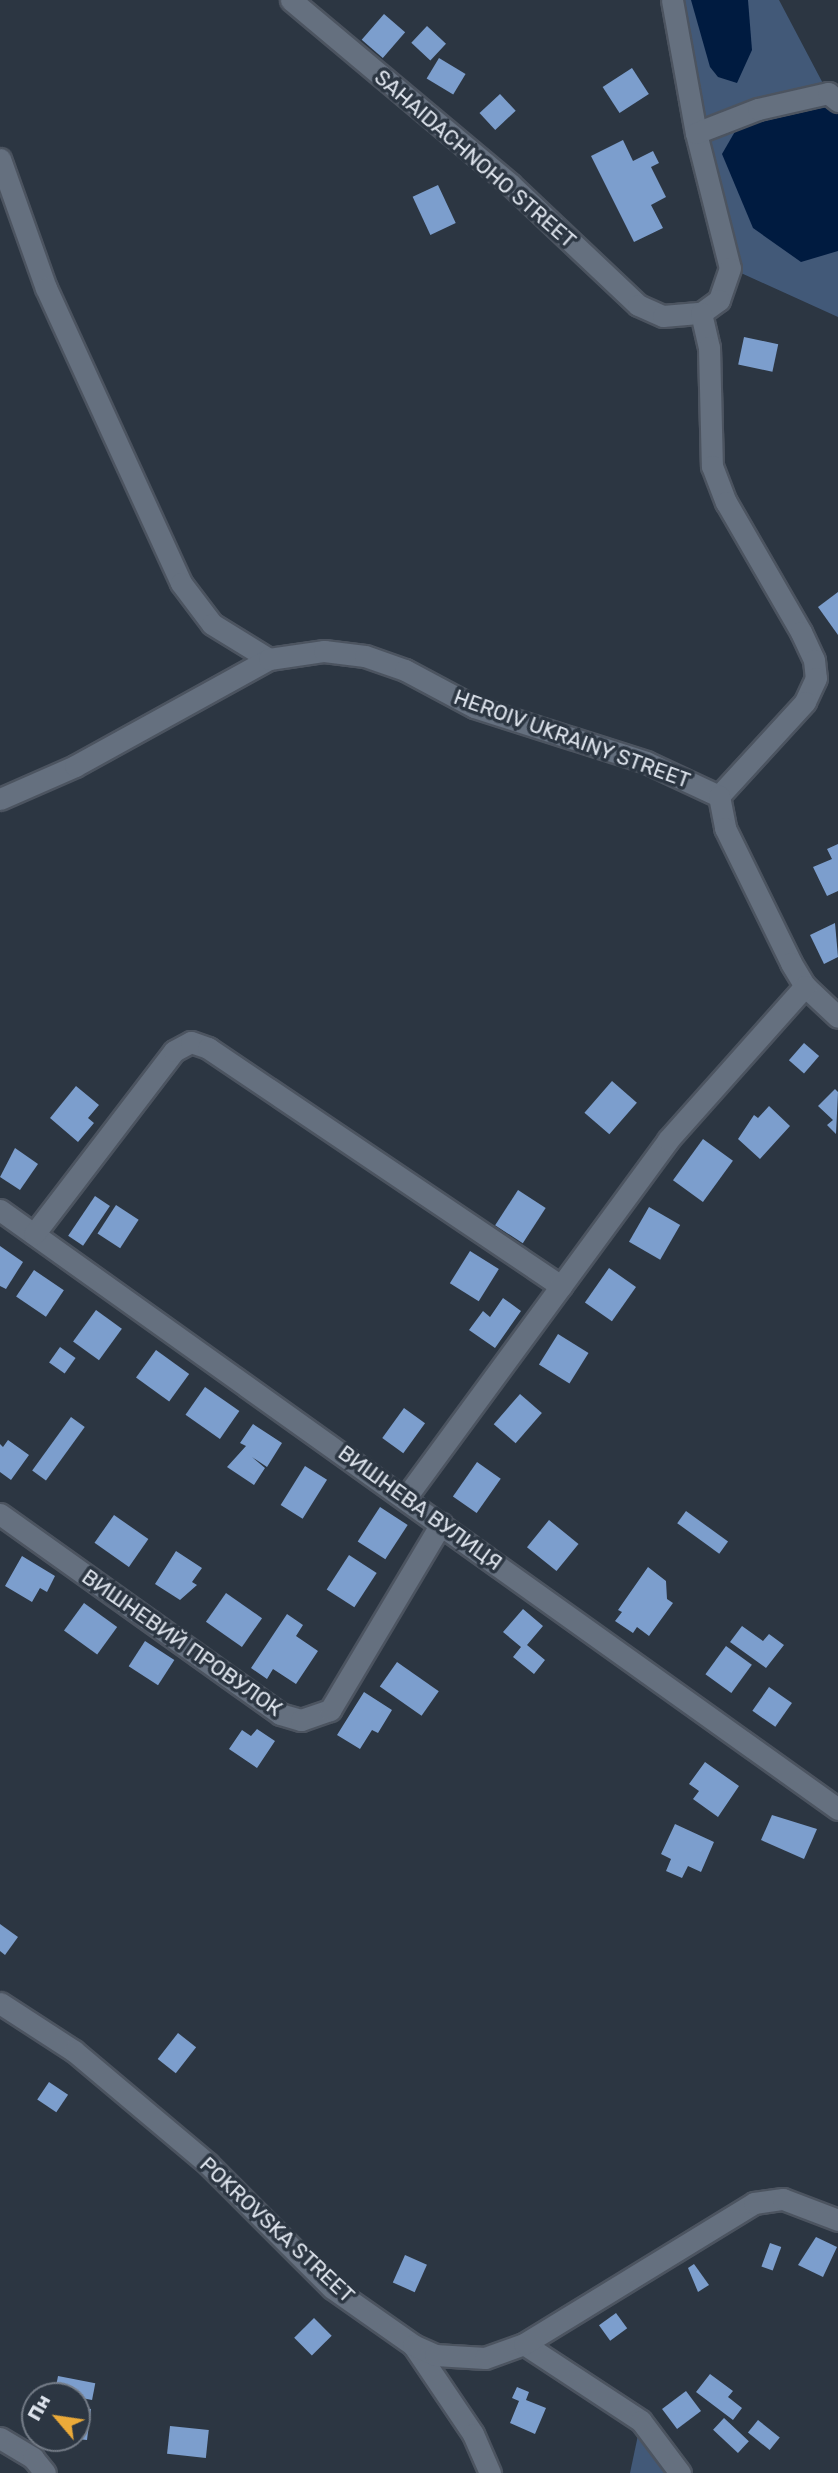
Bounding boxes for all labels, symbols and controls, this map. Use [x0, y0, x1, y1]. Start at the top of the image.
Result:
street label: SAHAIDACHNOHO STREET [369, 65, 581, 253]
street label: HEROIV UKRAINY STREET [450, 684, 694, 794]
street label: ВИШНЕВА ВУЛИЦЯ [333, 1440, 507, 1576]
street label: ВИШНЕВИЙ ПРОВУЛОК [77, 1564, 287, 1722]
street label: POKROVSKA STREET [194, 2152, 360, 2308]
north arrow [21, 2382, 91, 2452]
text: Пн [23, 2390, 55, 2425]

